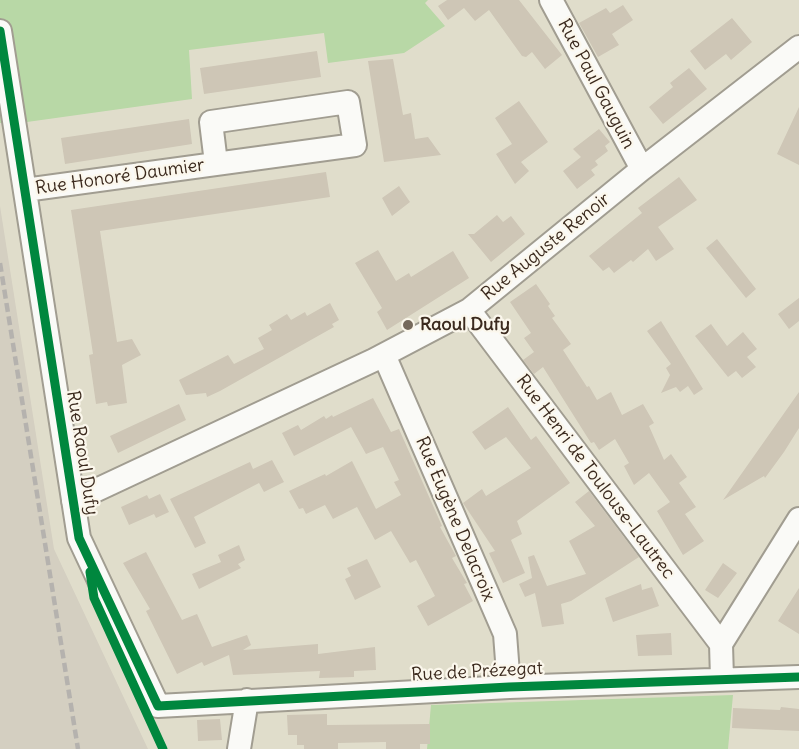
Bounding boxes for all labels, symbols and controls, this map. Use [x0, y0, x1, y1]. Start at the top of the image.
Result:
street label: Rue Paul Gauguin [553, 15, 639, 153]
street label: Rue Honoré Daumier [34, 154, 206, 200]
street label: Rue Auguste Renoir [477, 189, 615, 305]
place label: Raoul Dufy [420, 314, 510, 336]
marker: Raoul Dufy [401, 318, 415, 332]
street label: Rue Henri de Toulouse-Lautrec [511, 371, 679, 583]
street label: Rue Raoul Dufy [62, 389, 102, 517]
street label: Rue Eugène Delacroix [411, 433, 499, 605]
street label: Rue de Prézegat [411, 658, 543, 686]

